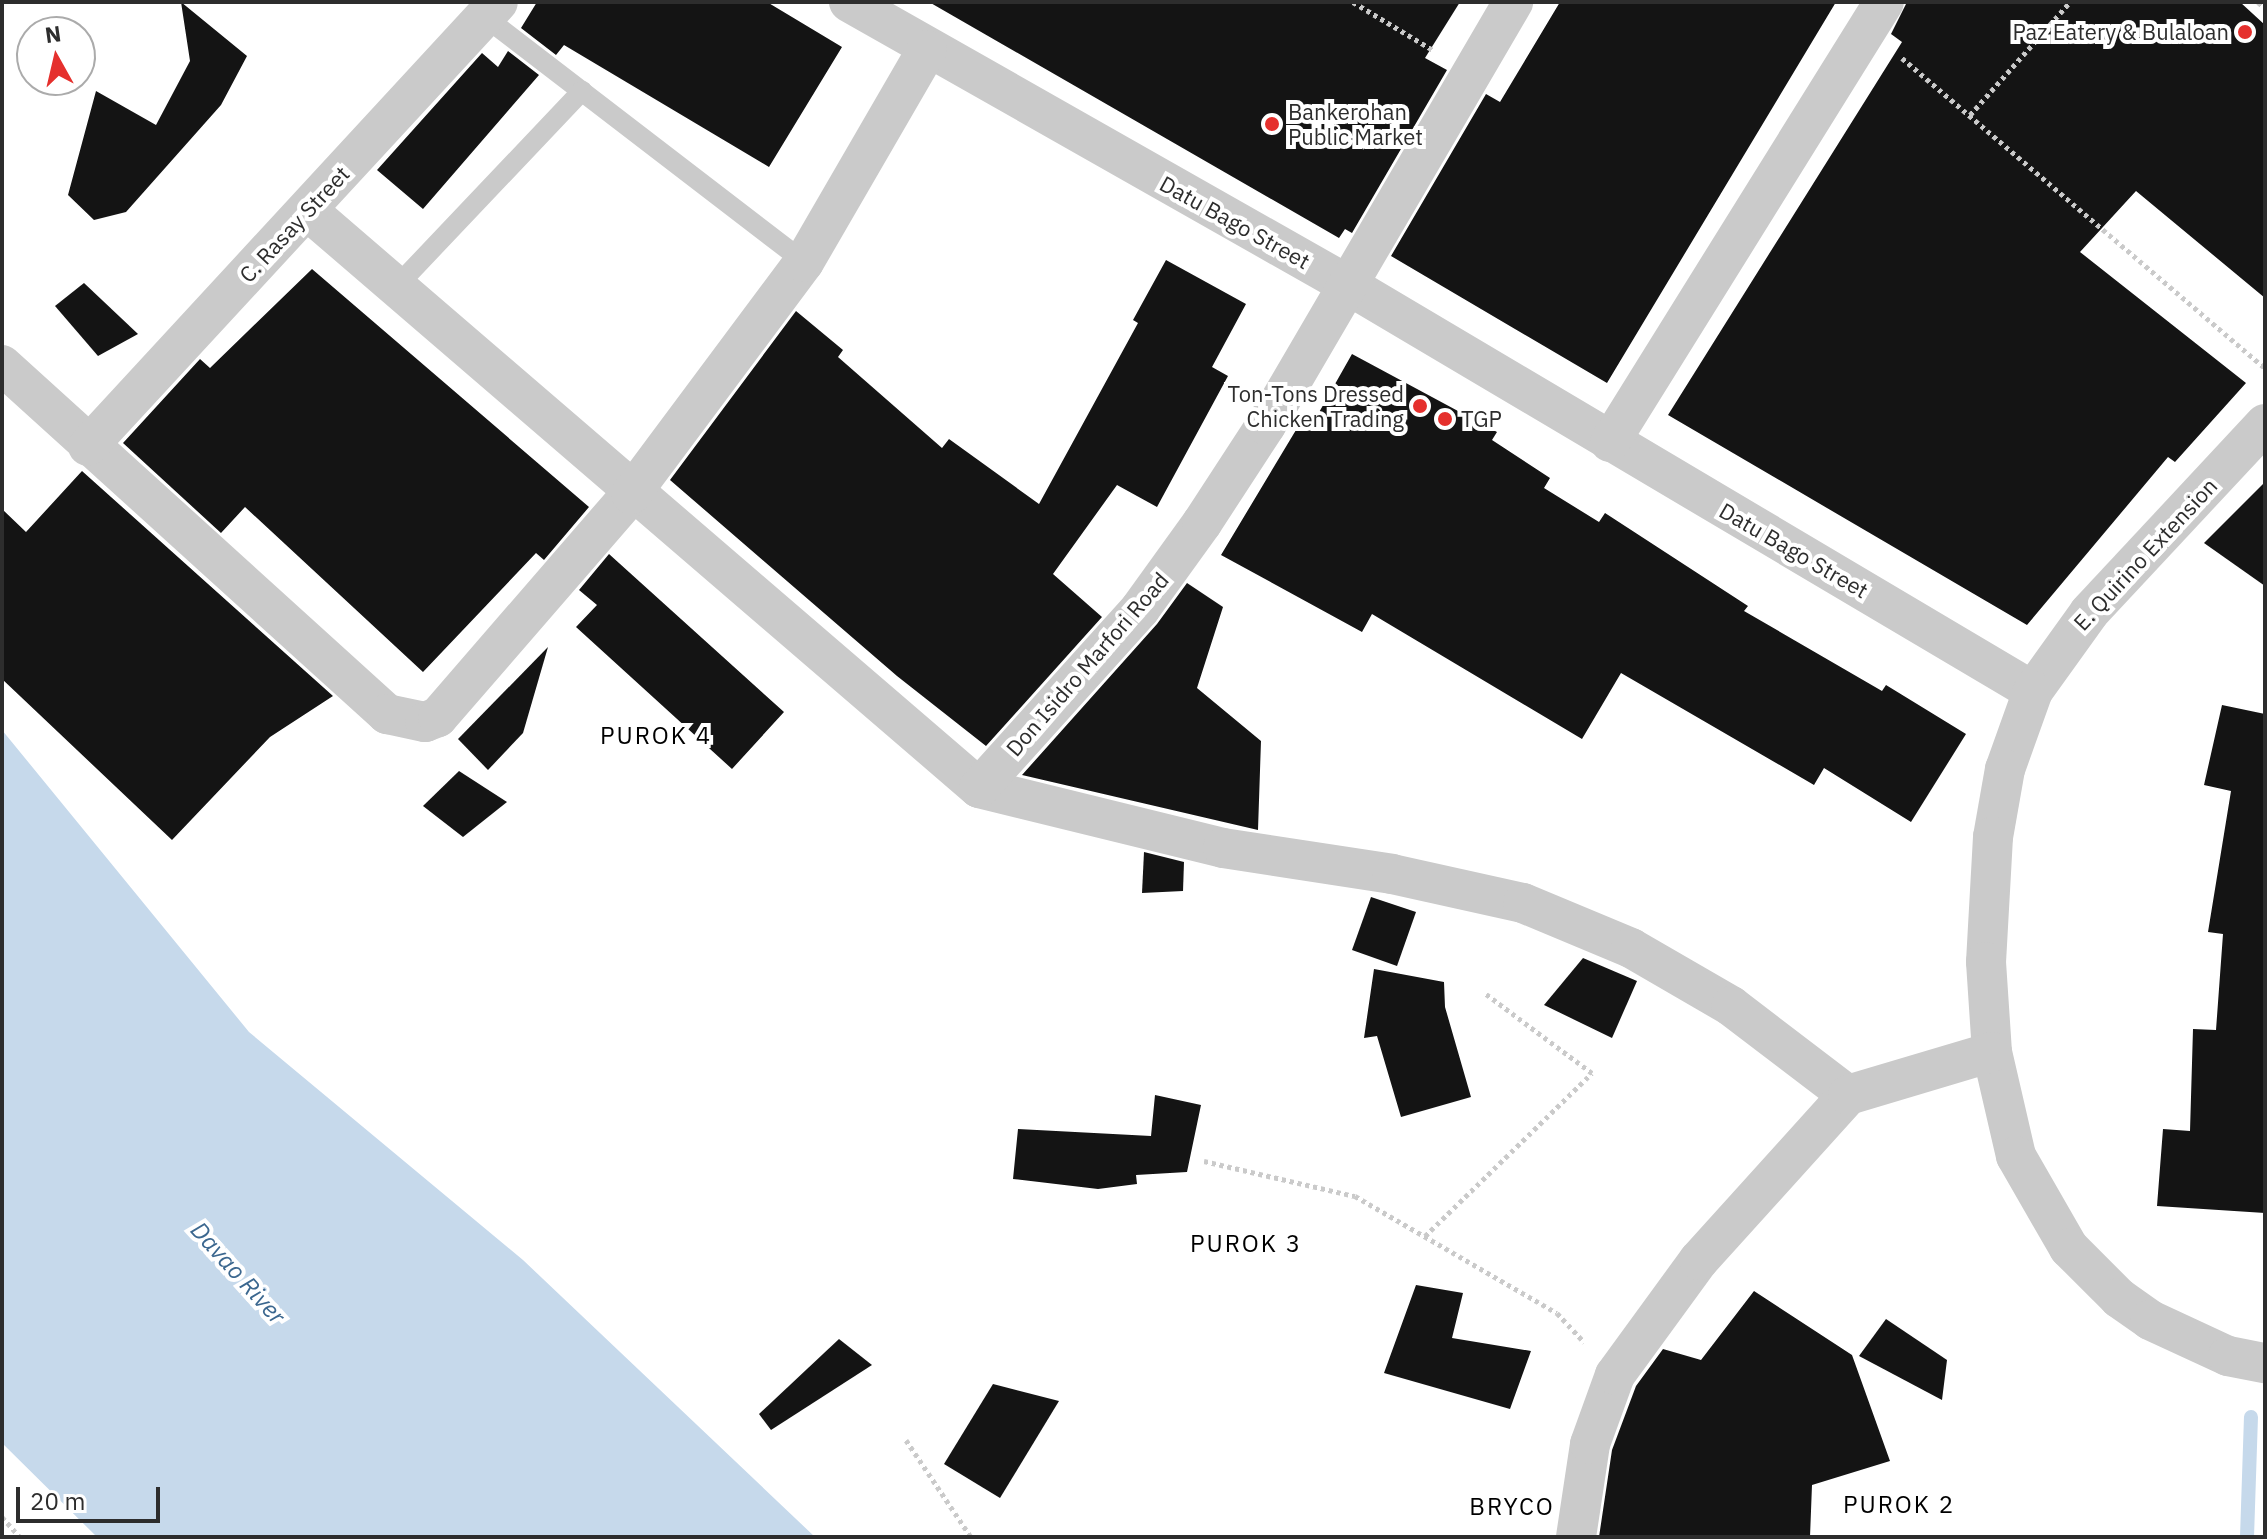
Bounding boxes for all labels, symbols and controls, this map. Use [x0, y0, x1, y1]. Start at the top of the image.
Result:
north arrow [16, 16, 96, 96]
text: N [43, 18, 63, 49]
place label: Paz Eatery & Bulaloan [2012, 19, 2229, 45]
marker: Paz Eatery & Bulaloan [2236, 23, 2254, 41]
place label: Bankerohan Public Market [1288, 98, 1423, 150]
marker: Bankerohan Public Market [1263, 115, 1281, 133]
street label: C. Rasay Street [233, 160, 355, 288]
street label: Datu Bago Street [1155, 170, 1315, 274]
place label: Ton-Tons Dressed Chicken Trading [1228, 380, 1404, 432]
marker: Ton-Tons Dressed Chicken Trading [1411, 397, 1429, 415]
place label: TGP [1461, 406, 1502, 432]
marker: TGP [1436, 410, 1454, 428]
street label: E. Quirino Extension [2068, 472, 2222, 636]
street label: Datu Bago Street [1715, 497, 1873, 603]
street label: Don Isidro Marfori Road [1000, 567, 1174, 761]
district label: PUROK 4 [600, 722, 712, 750]
water label: Davao River [185, 1216, 291, 1330]
district label: PUROK 3 [1190, 1230, 1302, 1258]
scale bar [20, 1471, 164, 1521]
text: 20 m [30, 1485, 85, 1517]
district label: PUROK 2 [1843, 1491, 1955, 1519]
district label: BRYCO [1469, 1493, 1555, 1521]

